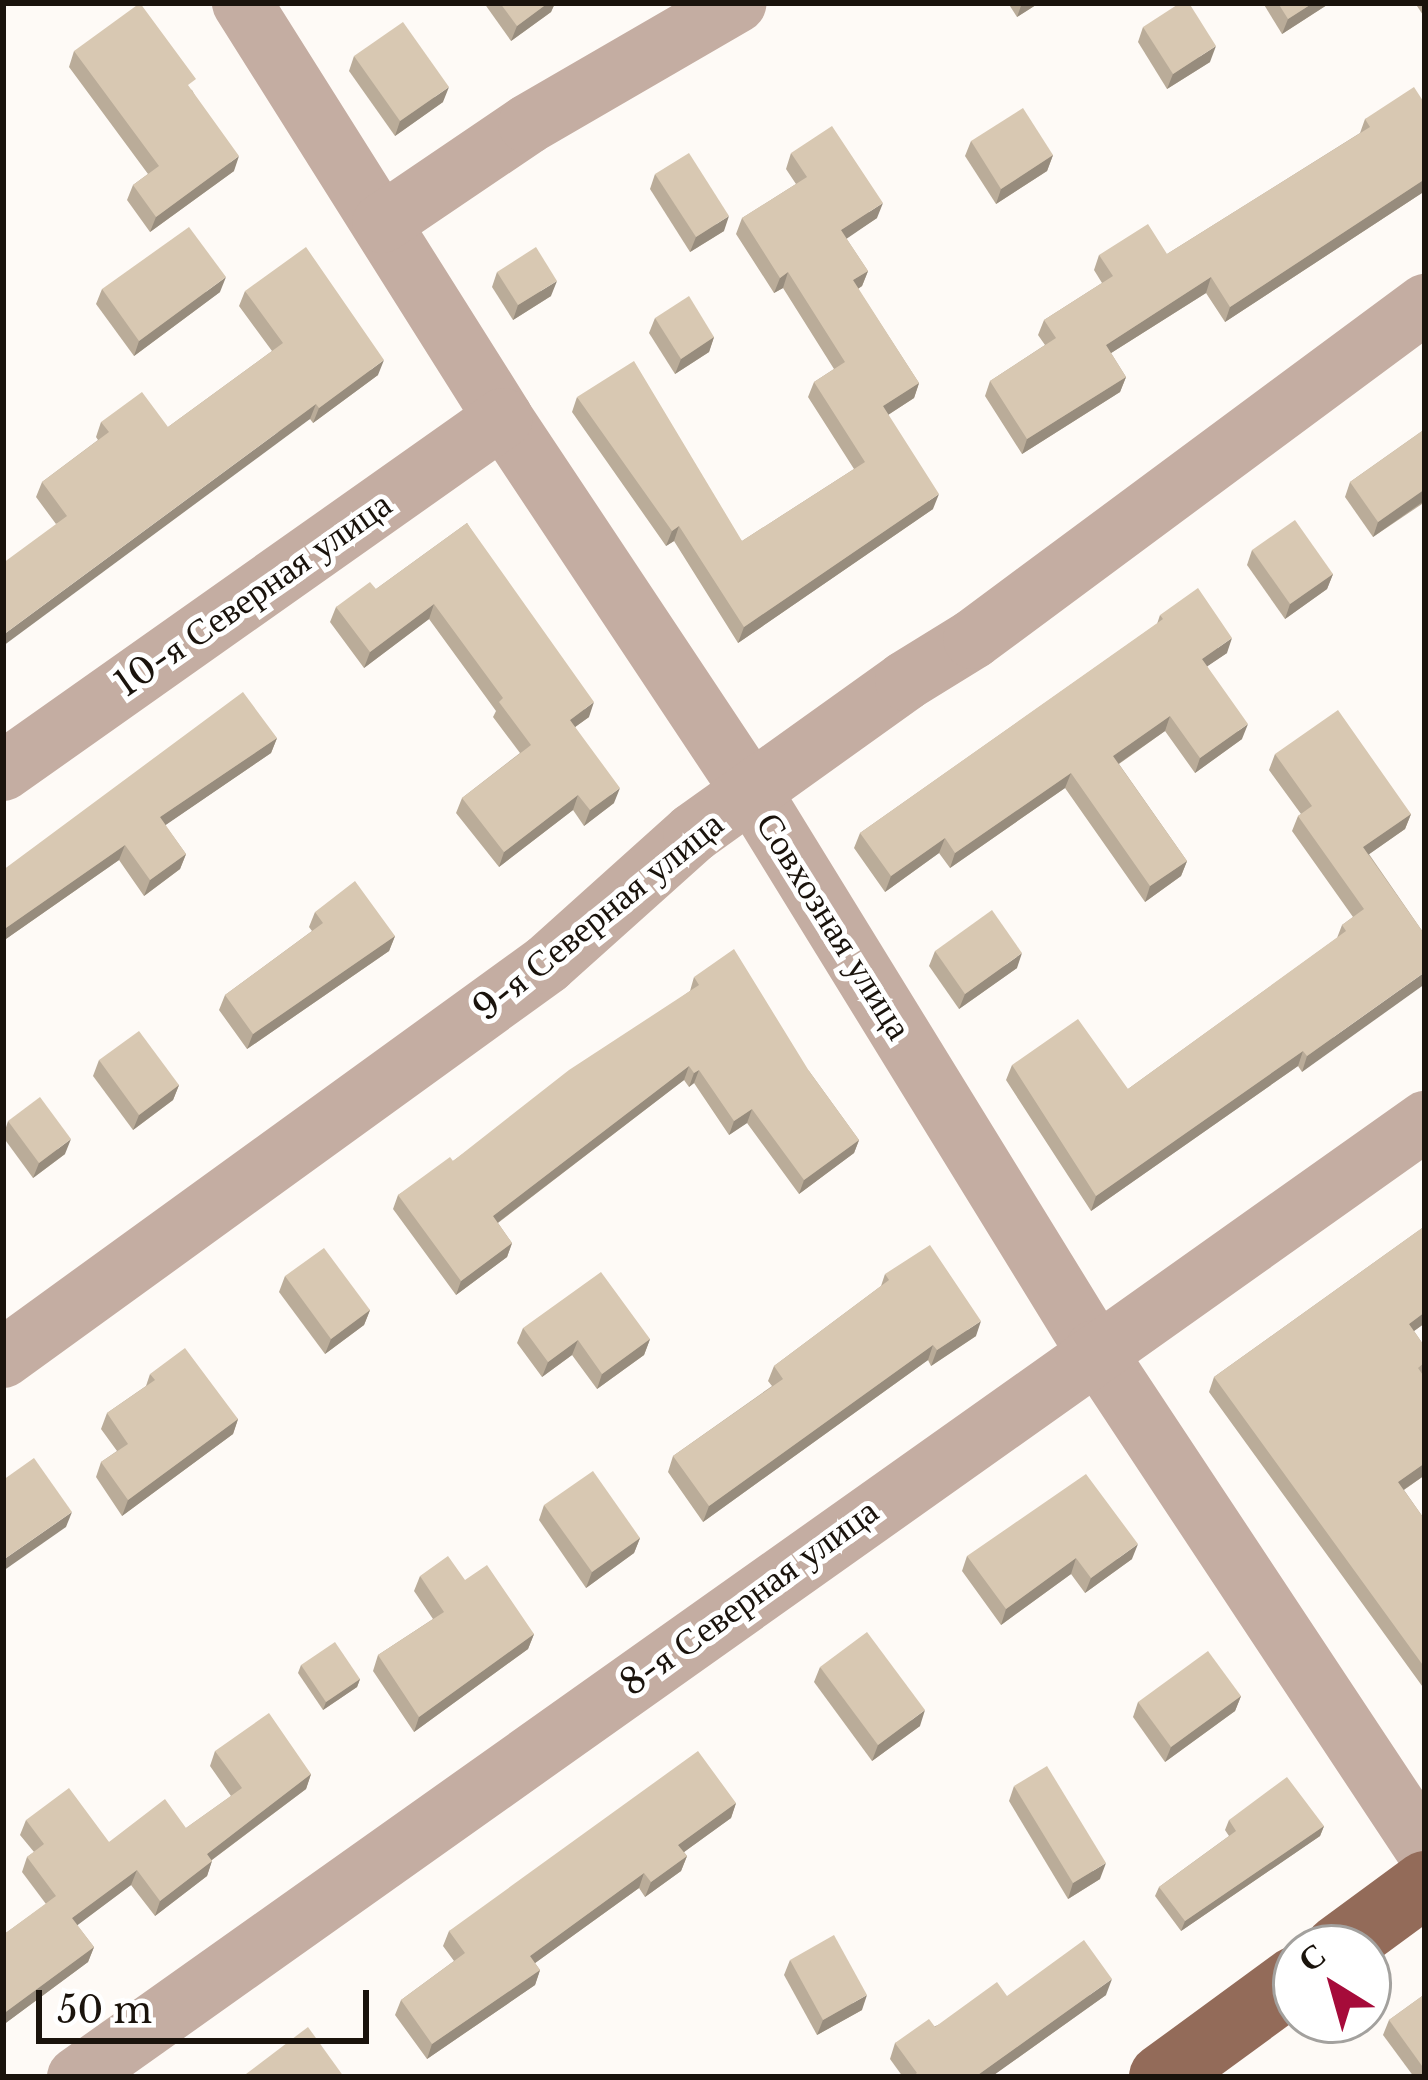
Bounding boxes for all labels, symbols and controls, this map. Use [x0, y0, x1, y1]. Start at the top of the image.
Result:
street label: 10-я Северная улица [106, 482, 400, 706]
street label: 9-я Северная улица [464, 802, 732, 1030]
street label: Совхозная улица [747, 805, 921, 1047]
street label: 8-я Северная улица [612, 1489, 886, 1705]
north arrow [1272, 1924, 1392, 2044]
text: С [1290, 1934, 1334, 1981]
scale bar [42, 1966, 375, 2040]
text: 50 m [57, 1988, 152, 2033]

